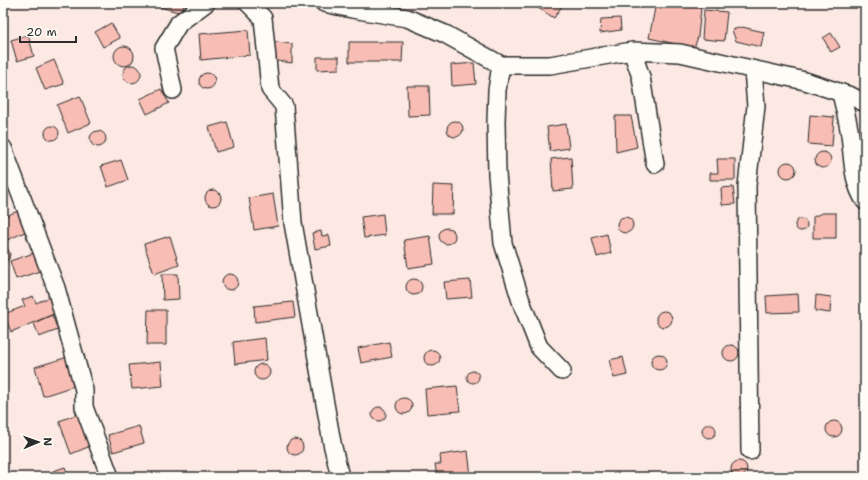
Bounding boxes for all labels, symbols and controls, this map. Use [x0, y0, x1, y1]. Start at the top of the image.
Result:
scale bar [20, 18, 76, 44]
text: 20 m [26, 24, 57, 40]
north arrow [18, 422, 58, 462]
text: N [40, 437, 55, 447]

